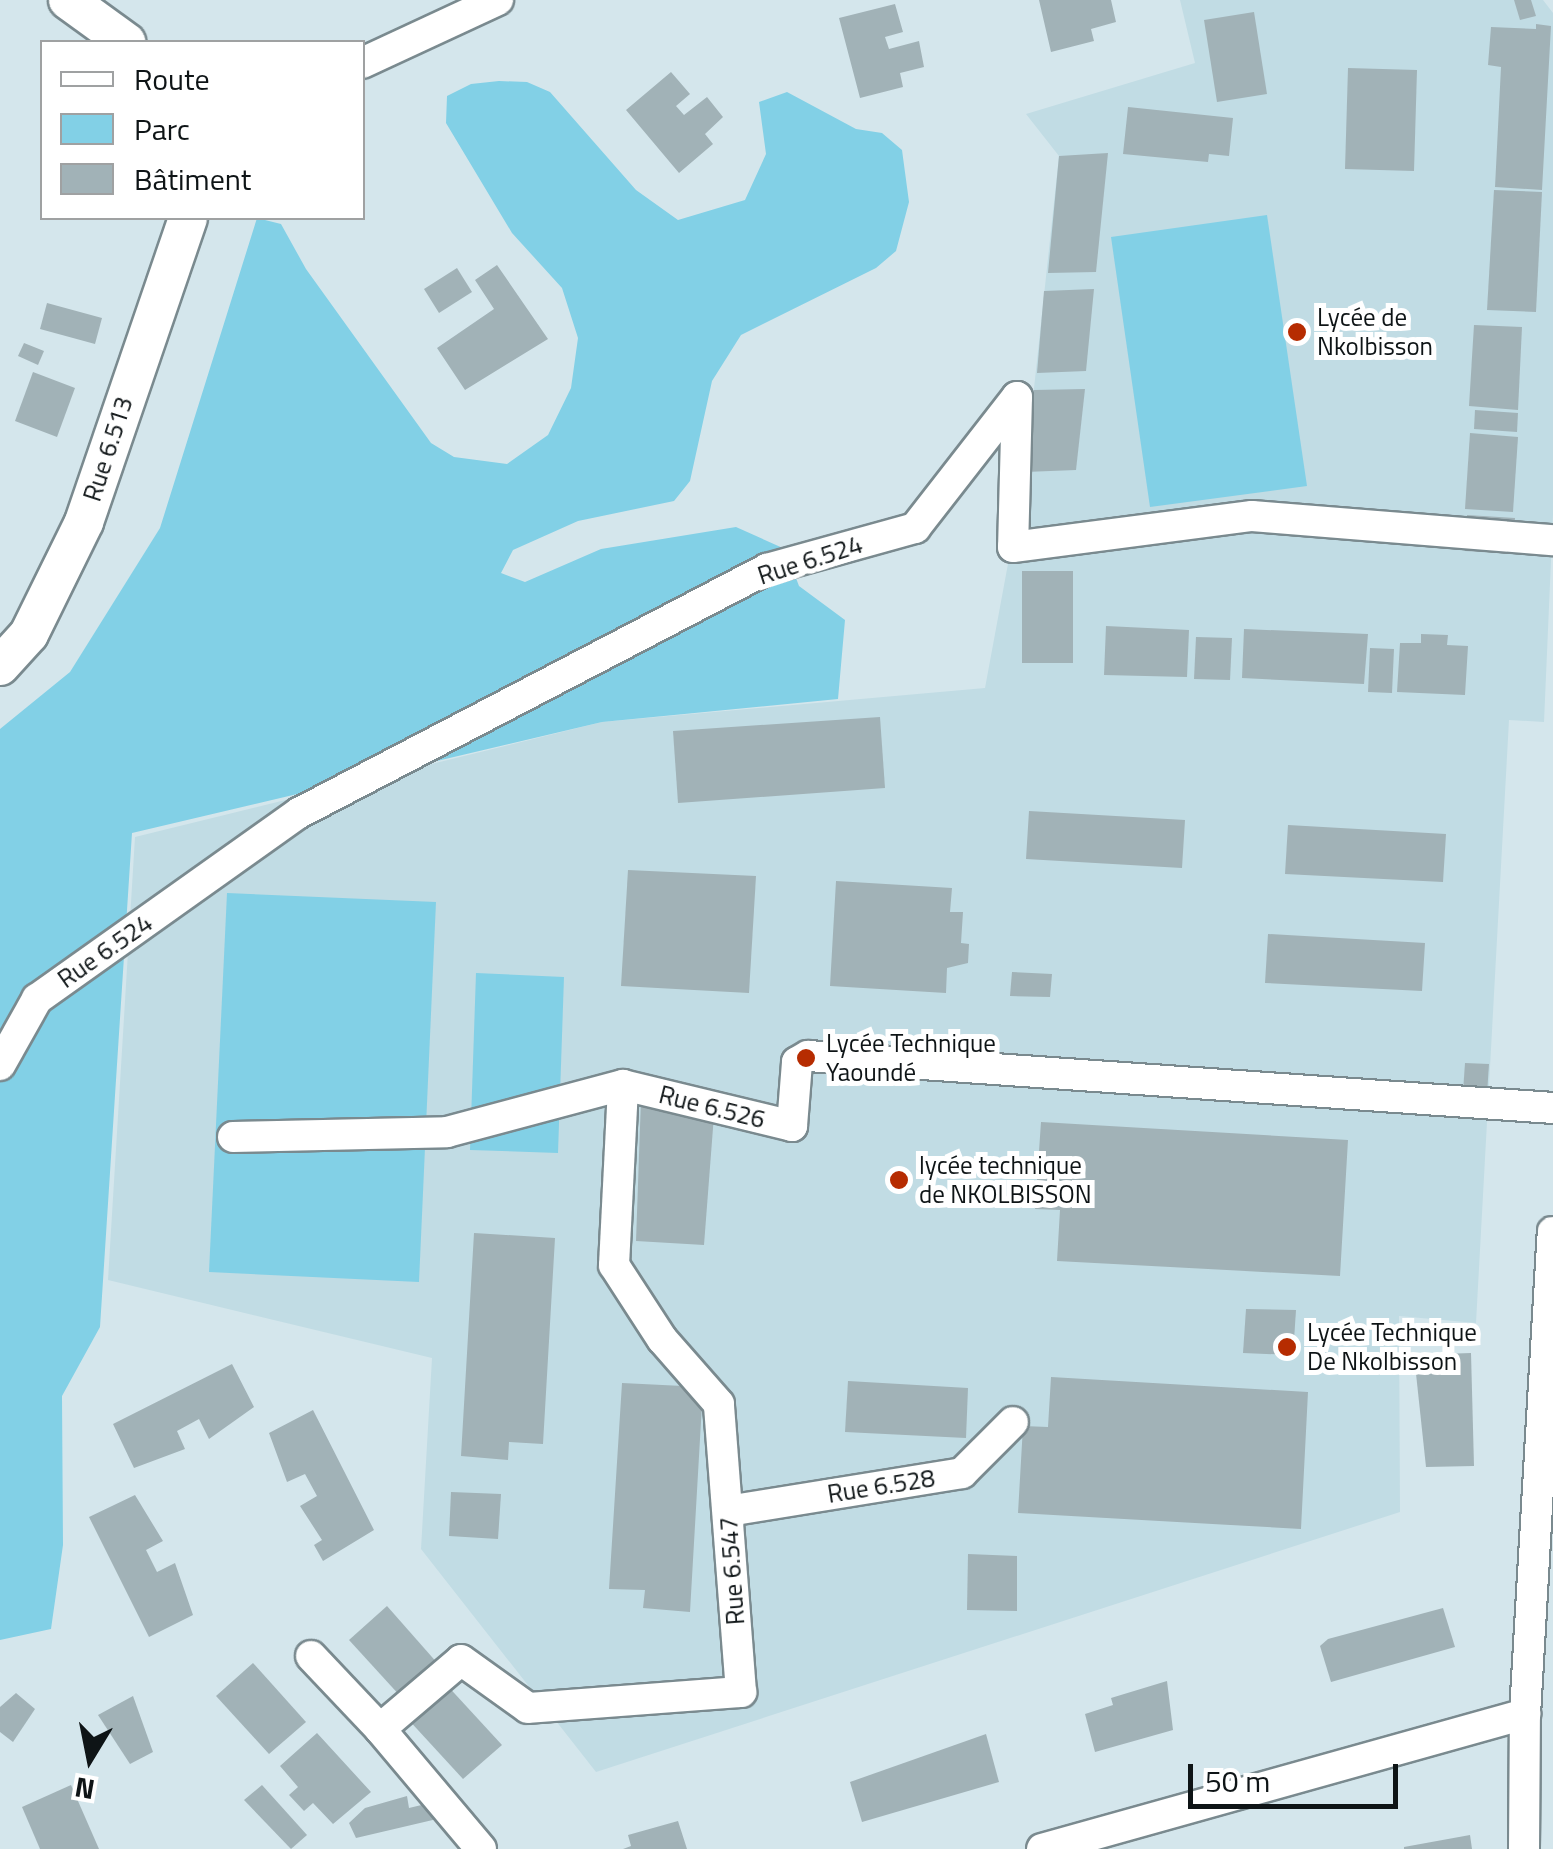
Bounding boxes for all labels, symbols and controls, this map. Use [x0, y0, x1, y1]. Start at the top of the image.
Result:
legend [40, 40, 365, 220]
text: Route [134, 56, 210, 102]
text: Parc [134, 106, 190, 152]
text: Bâtiment [134, 156, 251, 202]
place label: Lycée de Nkolbisson [1317, 303, 1433, 362]
marker: Lycée de Nkolbisson [1286, 321, 1308, 343]
street label: Rue 6.513 [77, 393, 139, 505]
street label: Rue 6.524 [754, 529, 866, 591]
street label: Rue 6.524 [52, 908, 158, 994]
place label: Lycée Technique Yaoundé [826, 1029, 996, 1088]
marker: Lycée Technique Yaoundé [795, 1047, 817, 1069]
street label: Rue 6.526 [656, 1079, 768, 1135]
place label: lycée technique de NKOLBISSON [919, 1151, 1092, 1210]
marker: lycée technique de NKOLBISSON [888, 1169, 910, 1191]
place label: Lycée Technique De Nkolbisson [1307, 1318, 1477, 1377]
marker: Lycée Technique De Nkolbisson [1276, 1336, 1298, 1358]
street label: Rue 6.528 [825, 1463, 937, 1509]
street label: Rue 6.547 [713, 1516, 751, 1626]
north arrow [40, 1709, 140, 1809]
scale bar [1193, 1744, 1403, 1806]
text: 50 m [1205, 1758, 1270, 1804]
text: N [71, 1766, 98, 1812]

